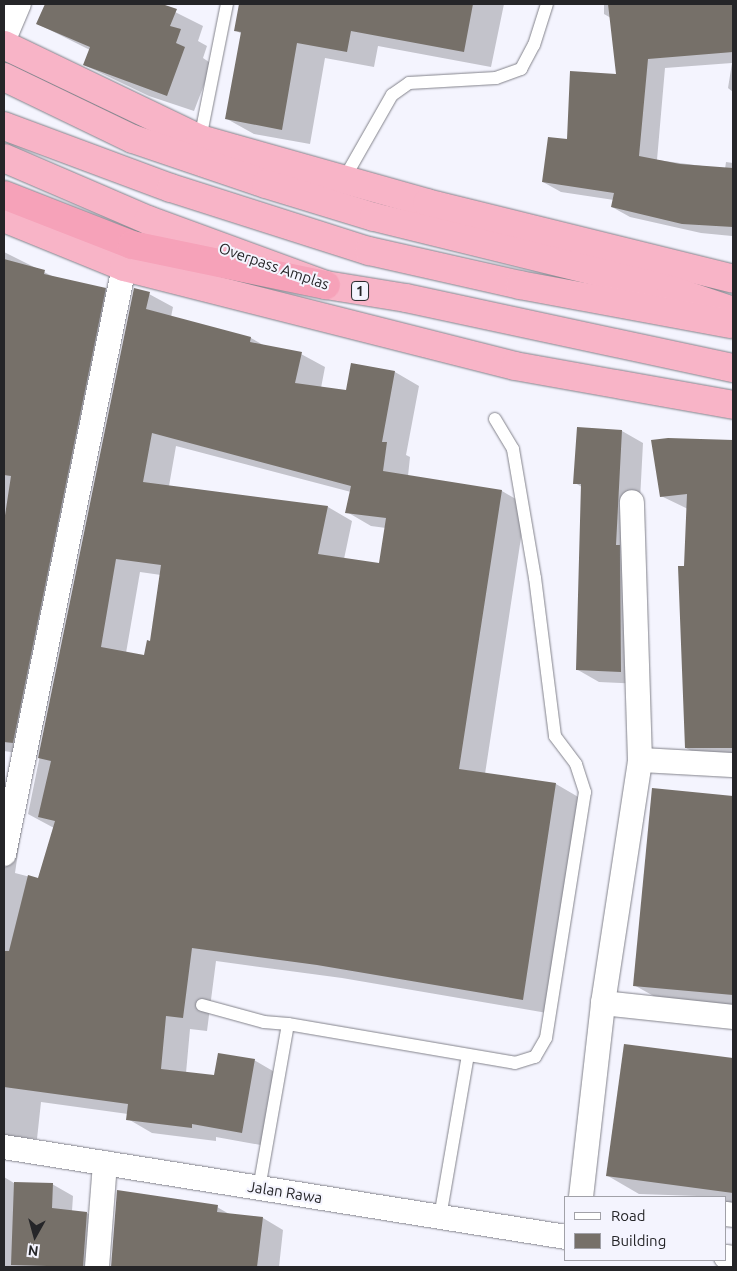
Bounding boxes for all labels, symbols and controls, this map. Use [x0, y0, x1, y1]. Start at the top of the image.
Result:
street label: Overpass Amplas [216, 239, 332, 293]
road number: 1 [350, 280, 370, 302]
street label: Jalan Rawa [247, 1177, 323, 1207]
legend [564, 1196, 727, 1261]
text: Road [611, 1207, 646, 1224]
north arrow [10, 1211, 60, 1261]
text: Building [611, 1232, 666, 1249]
text: N [27, 1242, 39, 1259]

